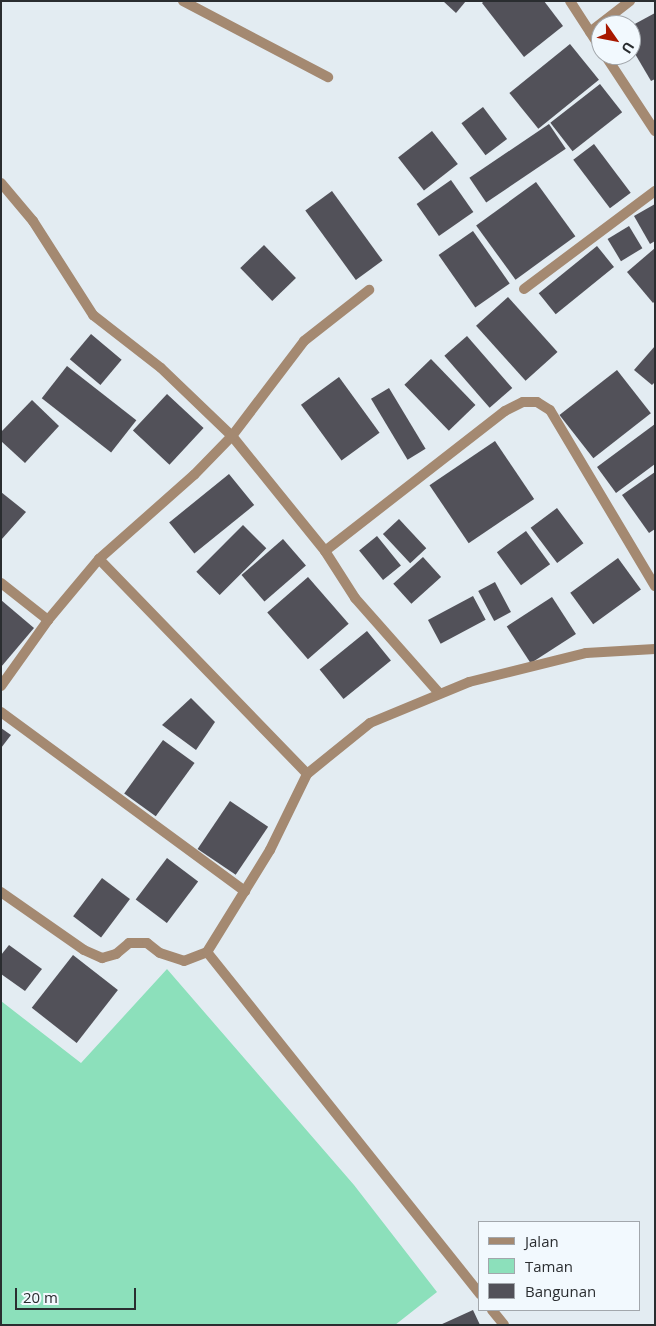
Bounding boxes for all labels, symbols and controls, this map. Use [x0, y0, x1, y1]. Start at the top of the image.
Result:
north arrow [591, 15, 641, 65]
text: U [617, 38, 639, 58]
legend [478, 1221, 641, 1311]
text: Jalan [525, 1231, 559, 1251]
text: Taman [525, 1256, 573, 1276]
scale bar [18, 1278, 139, 1310]
text: Bangunan [525, 1281, 596, 1301]
text: 20 m [23, 1287, 58, 1307]

